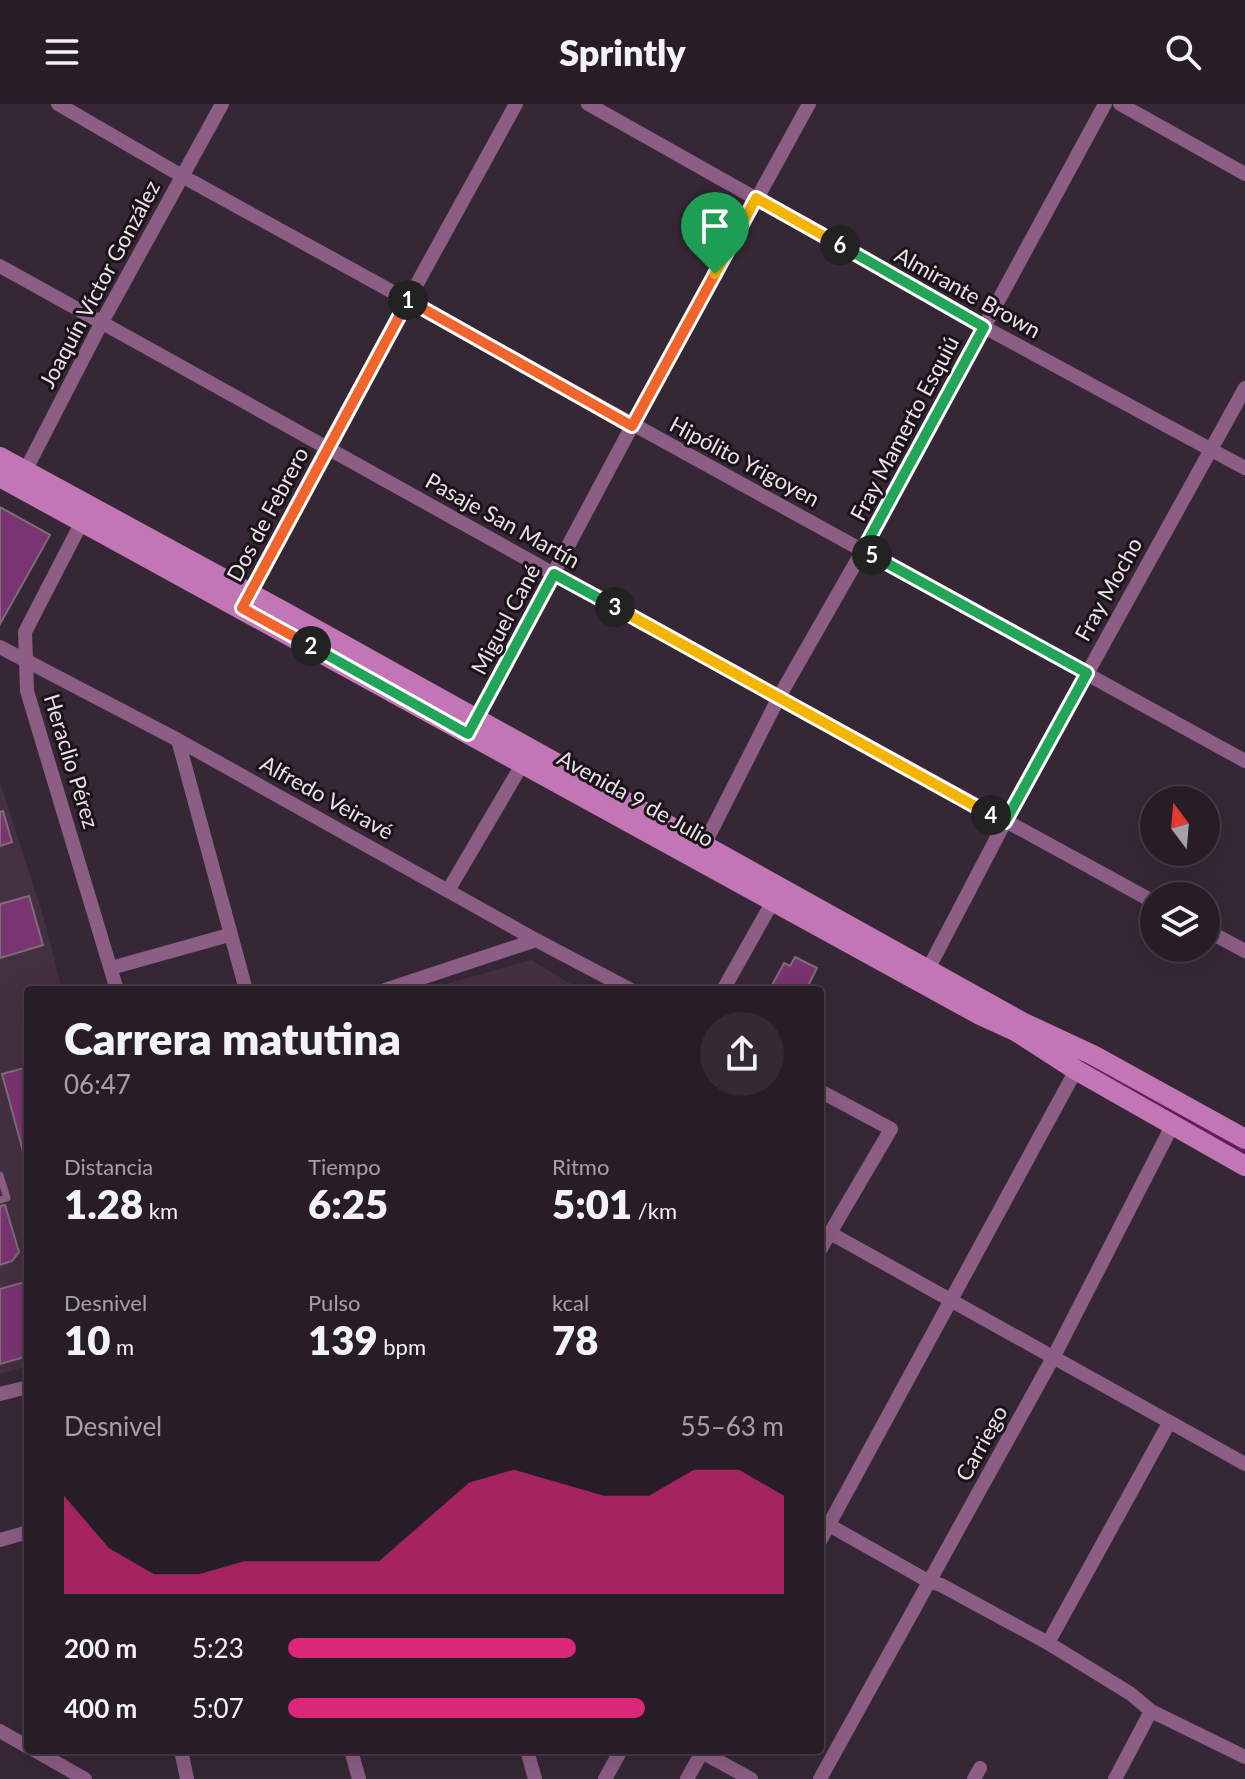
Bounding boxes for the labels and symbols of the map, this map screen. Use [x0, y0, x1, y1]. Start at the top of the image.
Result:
street label: Joaquín Víctor González [33, 176, 165, 392]
pin [681, 192, 749, 274]
pin: 6 [820, 225, 860, 265]
street label: Almirante Brown [890, 241, 1046, 343]
pin: 1 [388, 280, 428, 320]
street label: Fray Mamerto Esquiú [844, 331, 964, 525]
street label: Hipólito Yrigoyen [665, 410, 825, 512]
street label: Dos de Febrero [220, 442, 314, 586]
street label: Pasaje San Martín [421, 466, 585, 574]
street label: Fray Mocho [1068, 532, 1148, 646]
pin: 5 [852, 535, 892, 575]
street label: Miguel Cané [465, 559, 545, 679]
pin: 3 [595, 587, 635, 627]
pin: 2 [291, 626, 331, 666]
street label: Heraclio Pérez [39, 690, 105, 832]
street label: Avenida 9 de Julio [553, 744, 719, 852]
street label: Alfredo Veiravé [256, 749, 398, 845]
north arrow [1140, 786, 1220, 866]
pin: 4 [971, 795, 1011, 835]
street label: Carriego [949, 1400, 1013, 1486]

